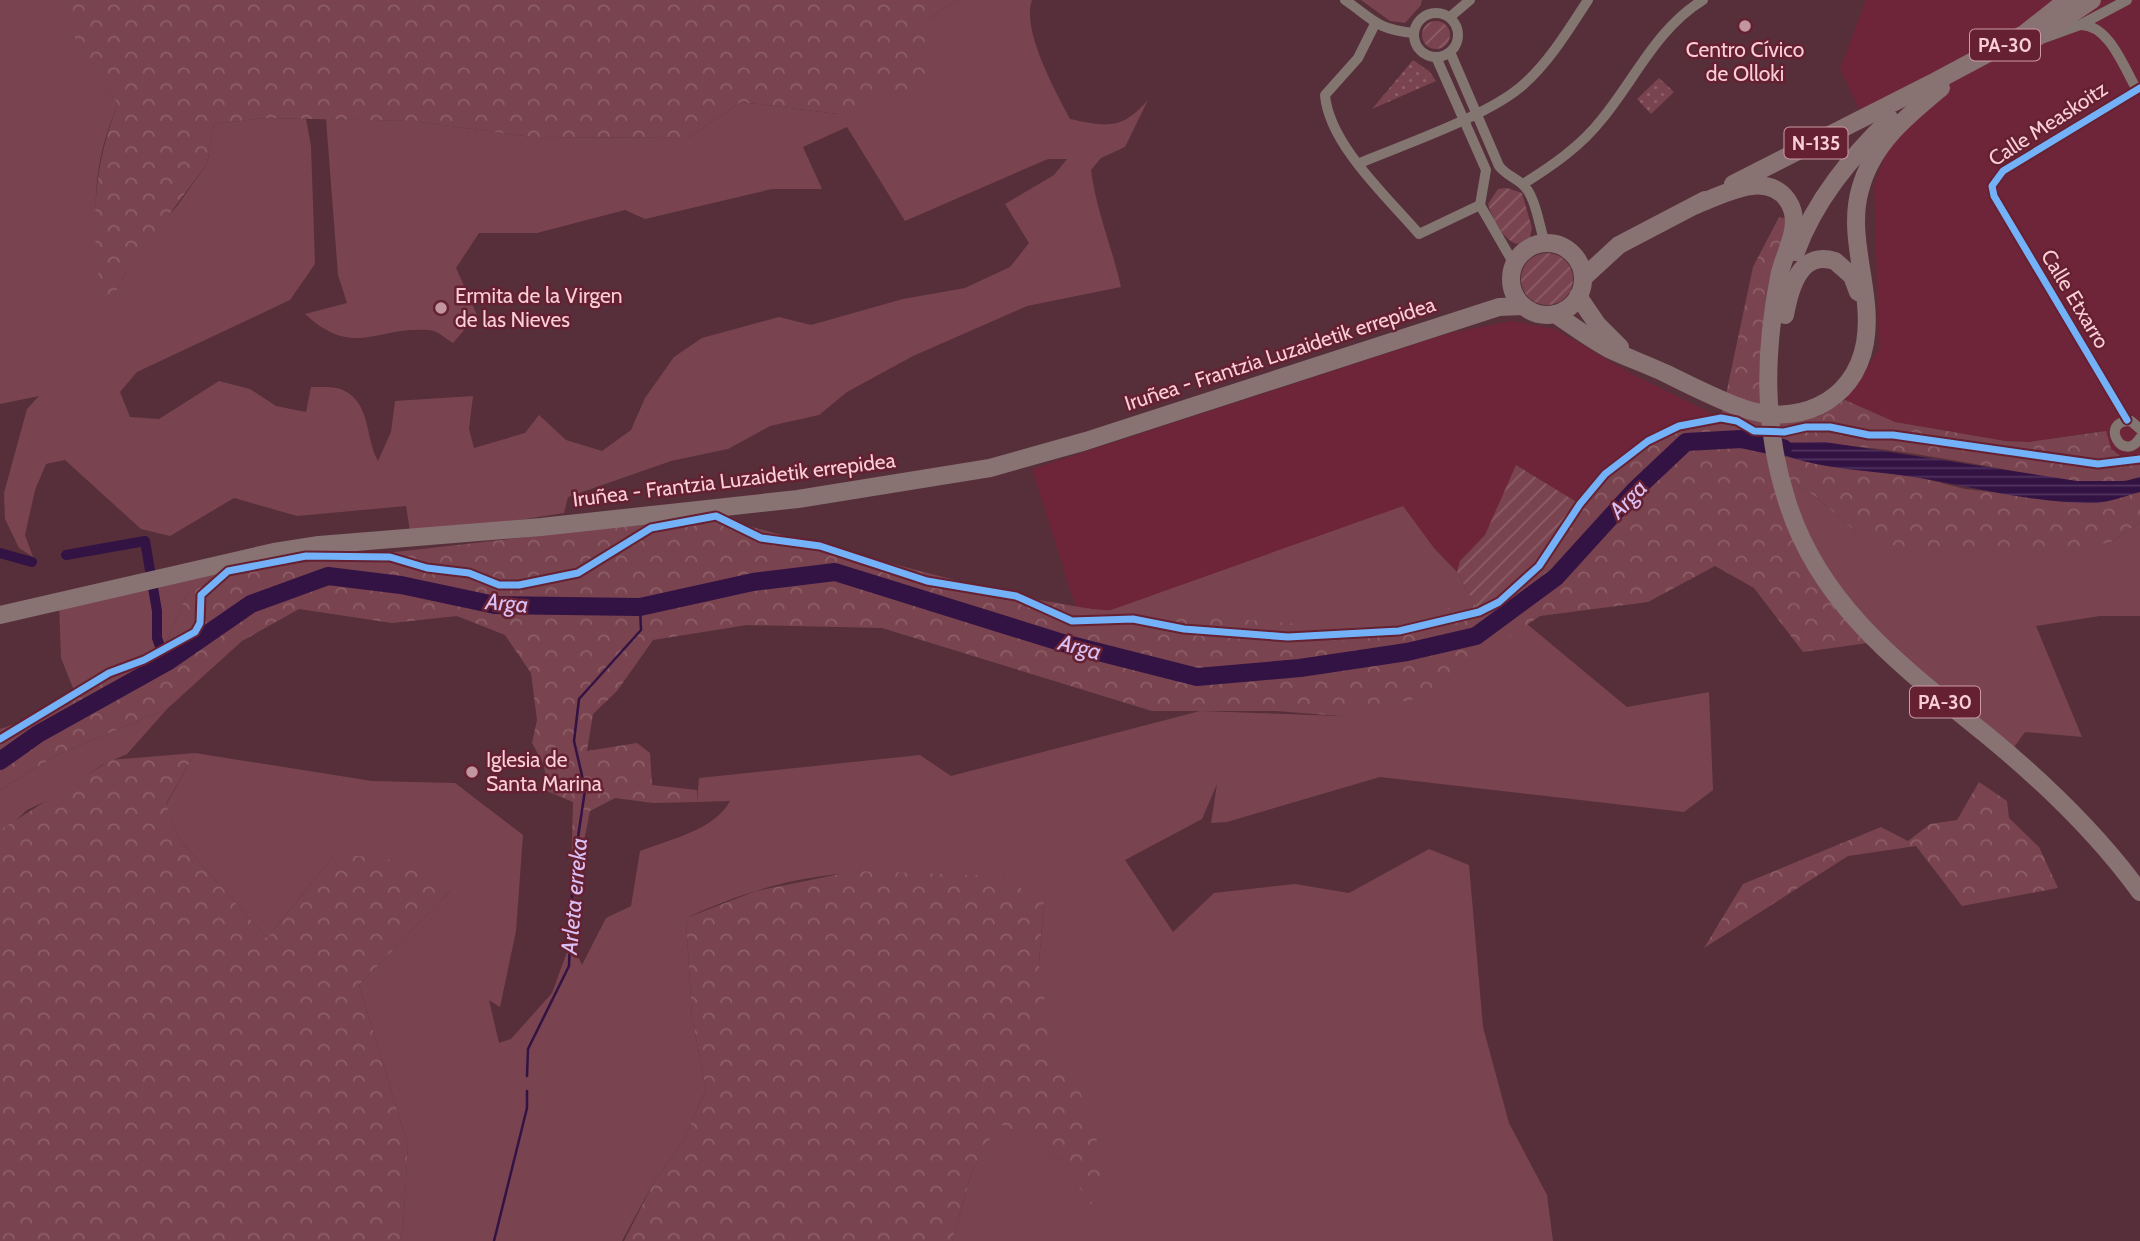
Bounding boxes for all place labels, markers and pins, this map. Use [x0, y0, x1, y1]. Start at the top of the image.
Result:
marker: Centro Cívico de Olloki [1737, 18, 1753, 34]
place label: Centro Cívico de Olloki [1686, 37, 1804, 86]
place label: Ermita de la Virgen de las Nieves [455, 283, 622, 332]
marker: Ermita de la Virgen de las Nieves [433, 300, 449, 316]
place label: Iglesia de Santa Marina [486, 747, 602, 796]
marker: Iglesia de Santa Marina [464, 764, 480, 780]

